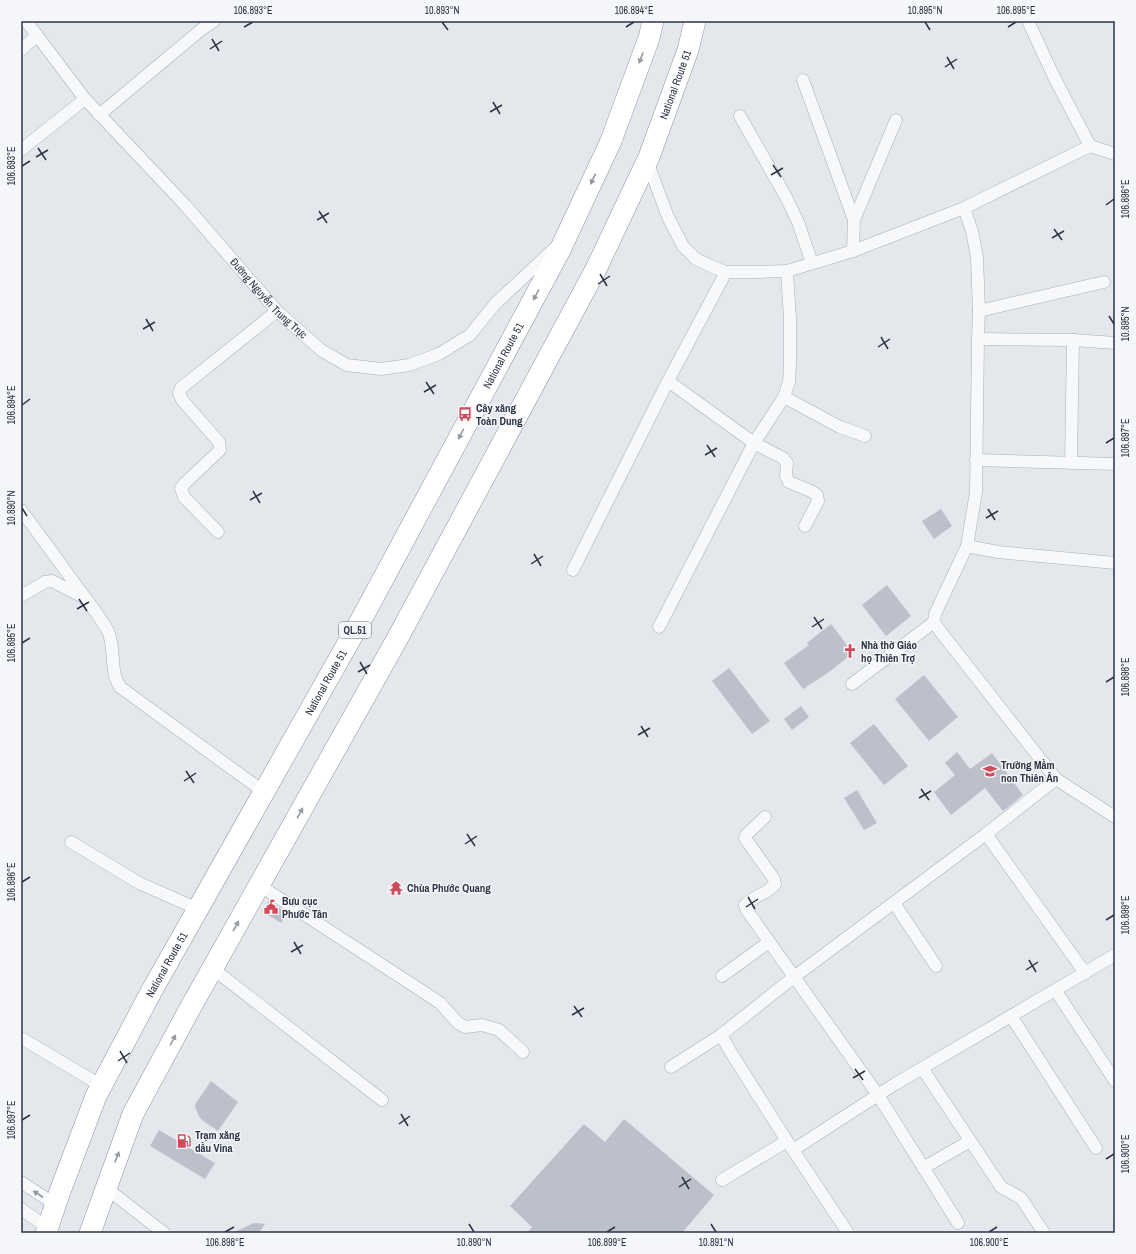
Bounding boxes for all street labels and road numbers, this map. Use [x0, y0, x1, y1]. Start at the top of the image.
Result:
street label: National Route 51 [656, 48, 694, 121]
street label: Đường Nguyễn Trung Trực [227, 255, 311, 342]
street label: National Route 51 [480, 320, 527, 391]
road number: QL.51 [339, 622, 371, 638]
street label: National Route 51 [302, 647, 350, 718]
street label: National Route 51 [142, 929, 190, 1000]

